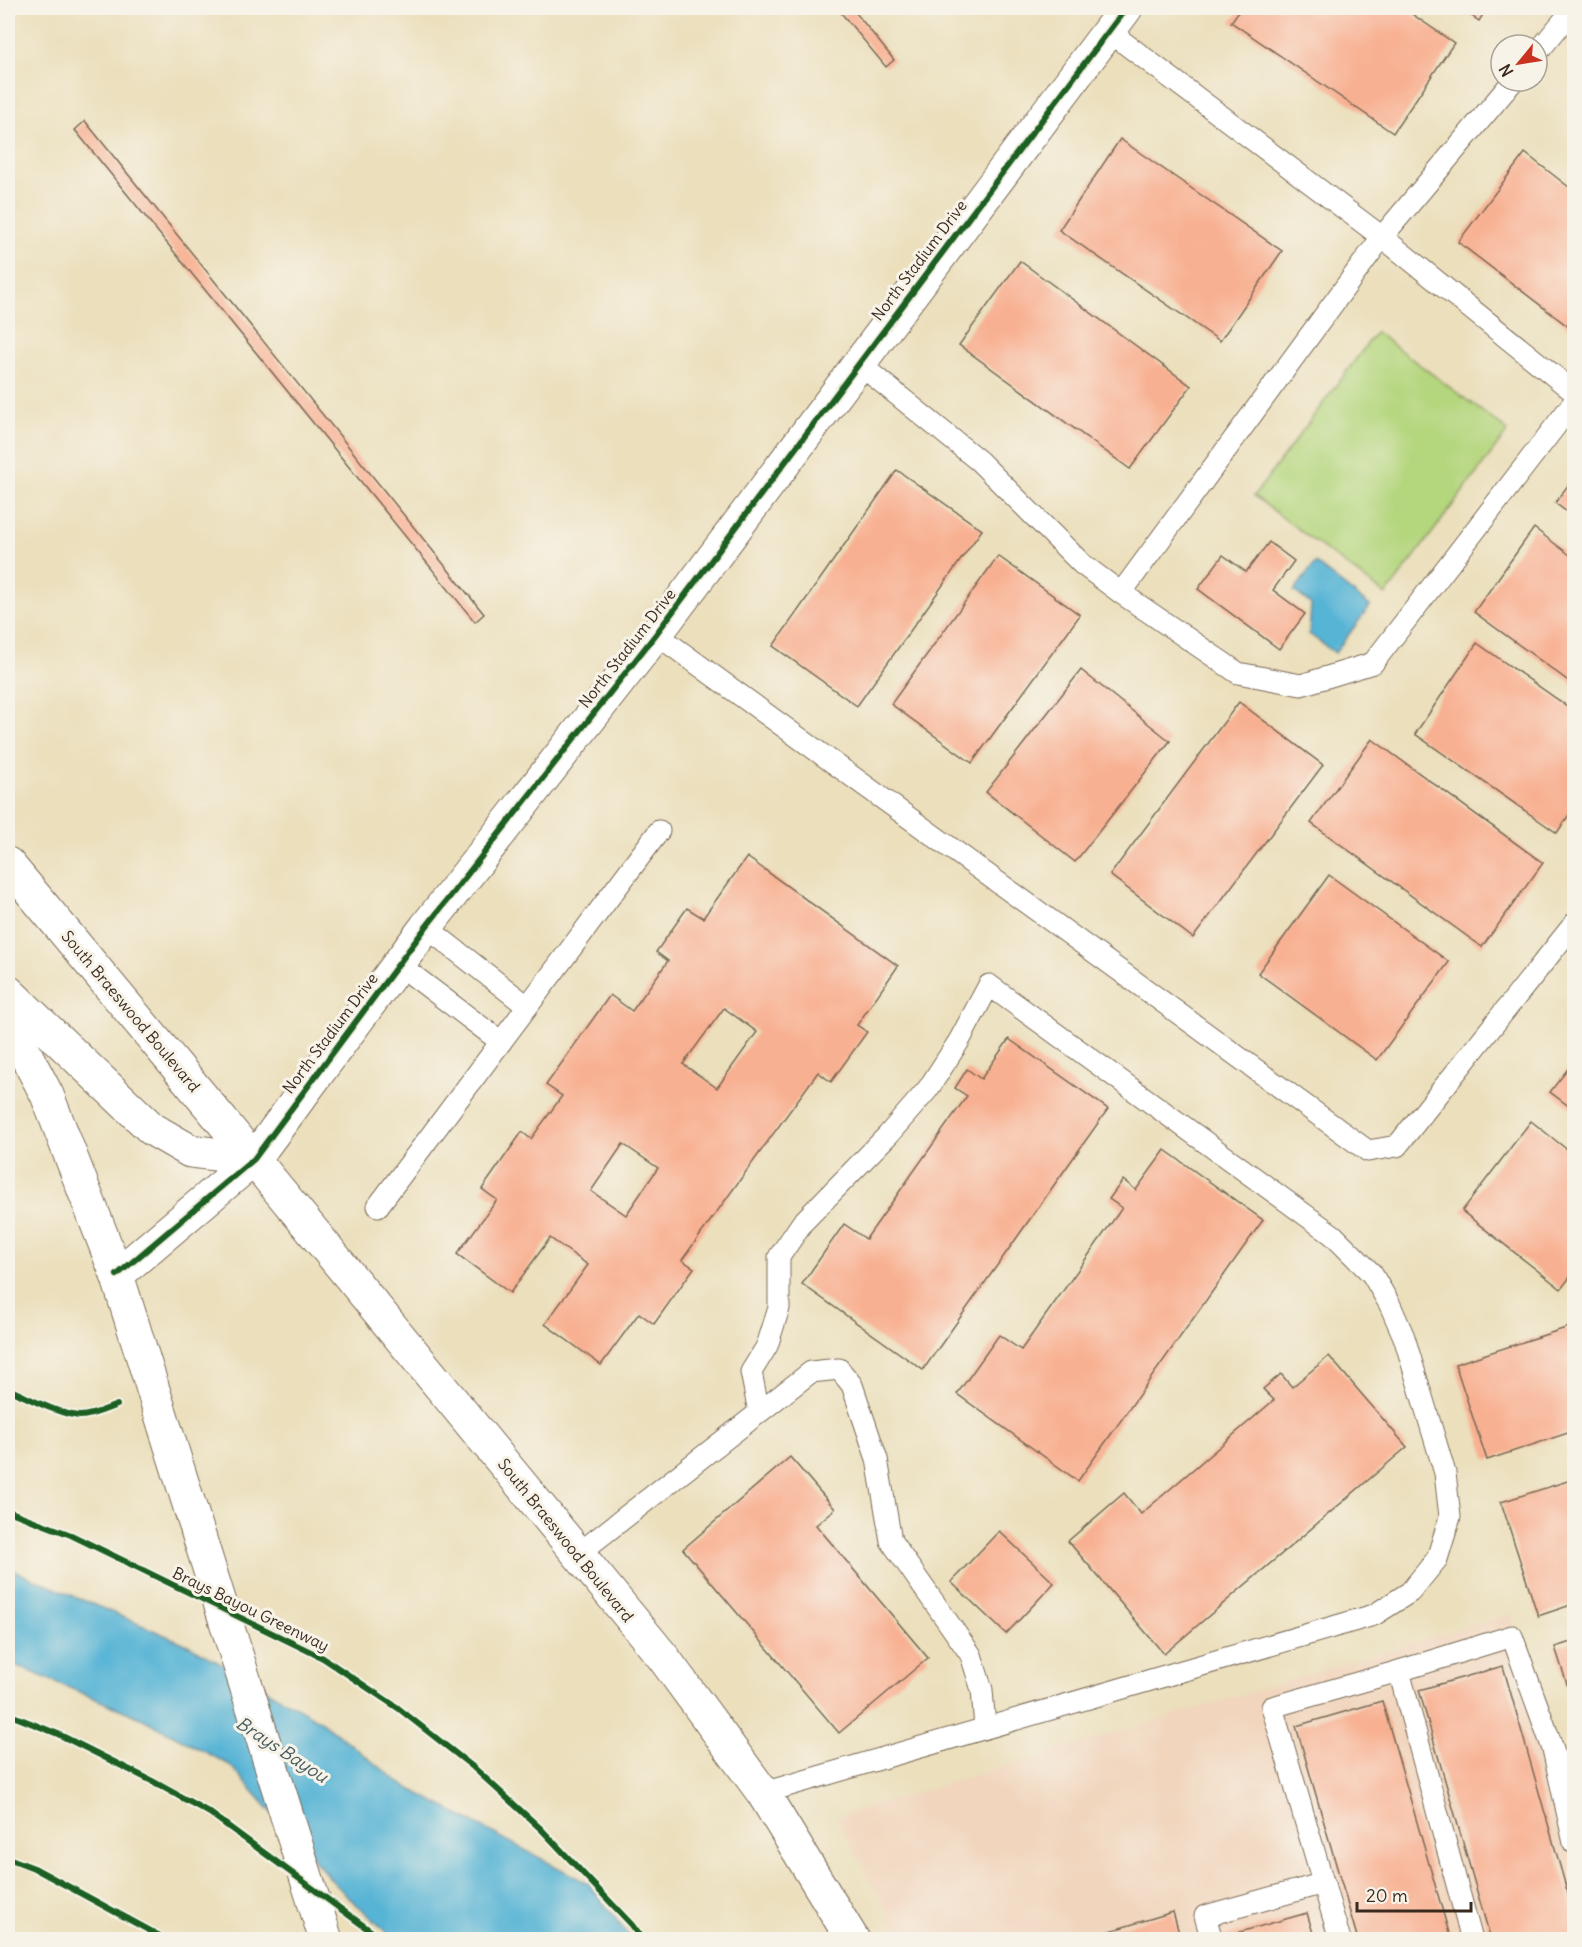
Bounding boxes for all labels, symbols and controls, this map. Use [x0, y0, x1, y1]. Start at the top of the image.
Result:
north arrow [1489, 33, 1549, 93]
text: N [1495, 61, 1517, 80]
street label: North Stadium Drive [867, 196, 971, 324]
street label: North Stadium Drive [574, 584, 680, 712]
street label: South Braeswood Boulevard [58, 926, 204, 1096]
street label: North Stadium Drive [278, 969, 382, 1097]
street label: South Braeswood Boulevard [494, 1454, 638, 1626]
street label: Brays Bayou Greenway [170, 1562, 332, 1656]
water label: Brays Bayou [232, 1711, 334, 1789]
scale bar [1357, 1875, 1471, 1913]
text: 20 m [1366, 1884, 1408, 1907]

